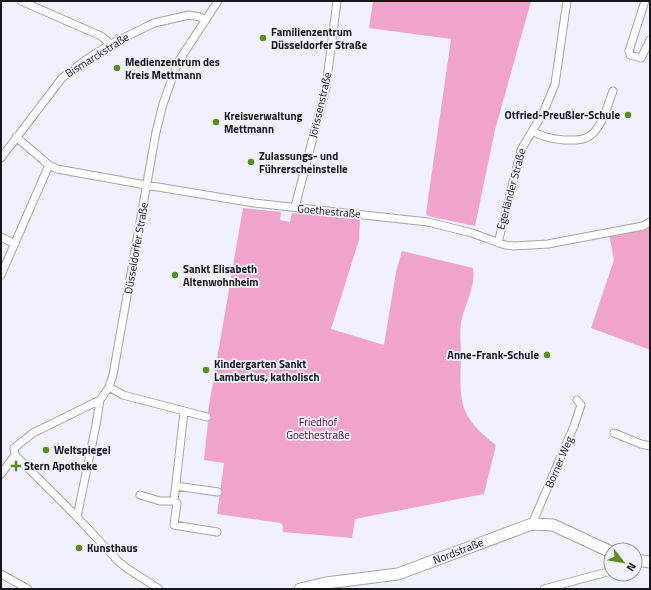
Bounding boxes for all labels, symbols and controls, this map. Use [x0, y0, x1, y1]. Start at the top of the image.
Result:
place label: Familienzentrum Düsseldorfer Straße [271, 24, 367, 53]
street label: Bismarckstraße [62, 29, 133, 81]
marker: Familienzentrum Düsseldorfer Straße [258, 33, 268, 43]
place label: Medienzentrum des Kreis Mettmann [125, 54, 220, 83]
marker: Medienzentrum des Kreis Mettmann [112, 63, 122, 73]
street label: Jörissenstraße [305, 70, 335, 139]
place label: Otfried-Preußler-Schule [505, 107, 620, 123]
place label: Kreisverwaltung Mettmann [224, 108, 302, 137]
marker: Otfried-Preußler-Schule [623, 110, 633, 120]
marker: Kreisverwaltung Mettmann [211, 117, 221, 127]
street label: Egerländer Straße [492, 146, 530, 231]
place label: Zulassungs- und Führerscheinstelle [259, 148, 348, 177]
marker: Zulassungs- und Führerscheinstelle [246, 157, 256, 167]
street label: Düsseldorfer Straße [120, 200, 152, 295]
street label: Goethestraße [297, 200, 362, 222]
place label: Sankt Elisabeth Altenwohnheim [183, 261, 259, 290]
marker: Sankt Elisabeth Altenwohnheim [170, 270, 180, 280]
place label: Anne-Frank-Schule [447, 347, 539, 363]
marker: Anne-Frank-Schule [542, 350, 552, 360]
place label: Kindergarten Sankt Lambertus, katholisch [214, 356, 320, 385]
marker: Kindergarten Sankt Lambertus, katholisch [201, 365, 211, 375]
park label: Friedhof Goethestraße [286, 414, 350, 443]
street label: Borner Weg [541, 433, 577, 490]
place label: Weltspiegel [54, 442, 111, 458]
marker: Weltspiegel [41, 445, 51, 455]
place label: Stern Apotheke [24, 458, 98, 474]
marker: Stern Apotheke [11, 461, 21, 471]
street label: Nordstraße [430, 534, 486, 568]
place label: Kunsthaus [87, 540, 138, 556]
north arrow [603, 542, 643, 582]
marker: Kunsthaus [74, 543, 84, 553]
text: N [623, 560, 640, 575]

